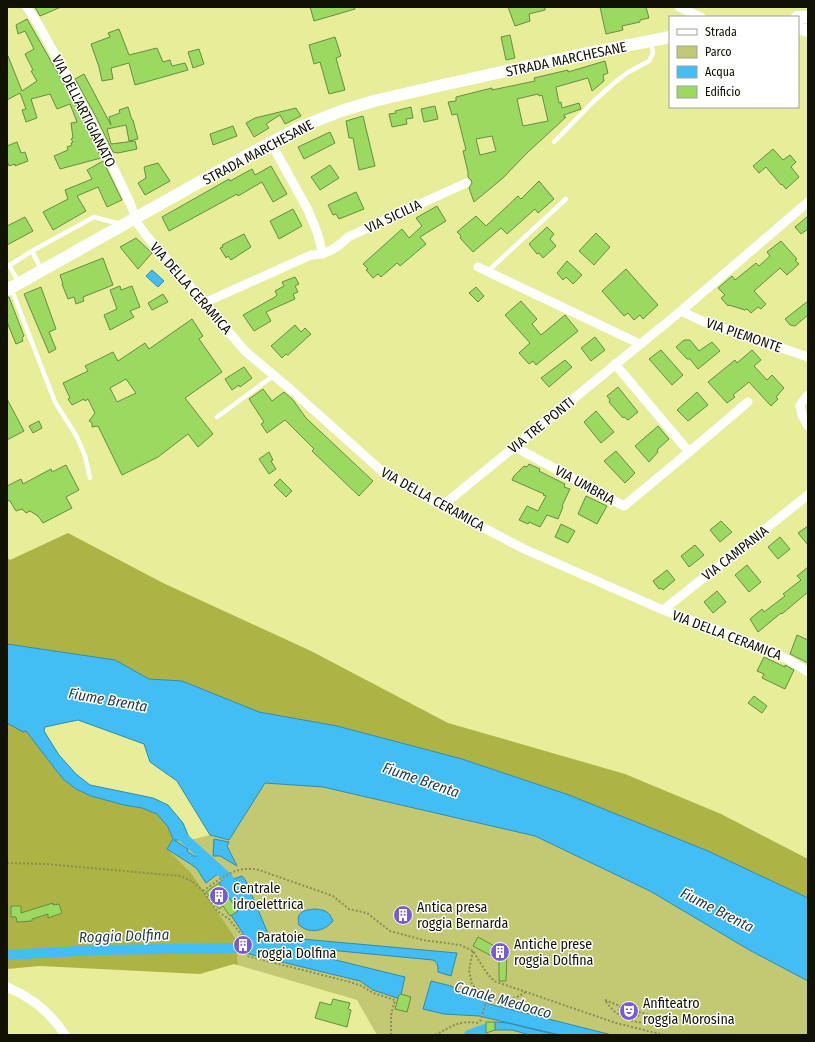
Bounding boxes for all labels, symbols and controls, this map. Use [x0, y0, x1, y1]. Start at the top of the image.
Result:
legend [669, 16, 799, 108]
text: Strada [705, 25, 737, 39]
street label: STRADA MARCHESANE [504, 38, 628, 81]
text: Parco [705, 45, 732, 59]
street label: VIA DELL'ARTIGIANATO [48, 52, 119, 170]
text: Acqua [705, 65, 735, 79]
text: Edificio [705, 85, 741, 99]
street label: STRADA MARCHESANE [200, 116, 317, 189]
street label: VIA SICILIA [362, 196, 425, 237]
street label: VIA DELLA CERAMICA [146, 239, 235, 338]
street label: VIA PIEMONTE [704, 315, 784, 357]
street label: VIA TRE PONTI [505, 394, 578, 457]
street label: VIA UMBRIA [552, 462, 618, 509]
street label: VIA DELLA CERAMICA [378, 464, 488, 535]
street label: VIA CAMPANIA [699, 522, 772, 584]
street label: VIA DELLA CERAMICA [670, 607, 785, 664]
water label: Fiume Brenta [67, 684, 149, 716]
water label: Fiume Brenta [380, 758, 462, 802]
place label: Centrale idroelettrica [233, 880, 304, 913]
water label: Fiume Brenta [677, 884, 757, 936]
building icon: Centrale idroelettrica [208, 885, 230, 907]
place label: Antica presa roggia Bernarda [417, 899, 508, 932]
building icon: Antica presa roggia Bernarda [392, 904, 414, 926]
water label: Roggia Dolfina [78, 925, 170, 947]
place label: Paratoie roggia Dolfina [257, 929, 337, 962]
building icon: Paratoie roggia Dolfina [232, 934, 254, 956]
place label: Antiche prese roggia Dolfina [514, 936, 594, 969]
building icon: Antiche prese roggia Dolfina [489, 941, 511, 963]
water label: Canale Medoaco [452, 978, 554, 1023]
place label: Anfiteatro roggia Morosina [643, 995, 735, 1028]
theatre icon: Anfiteatro roggia Morosina [618, 1000, 640, 1022]

